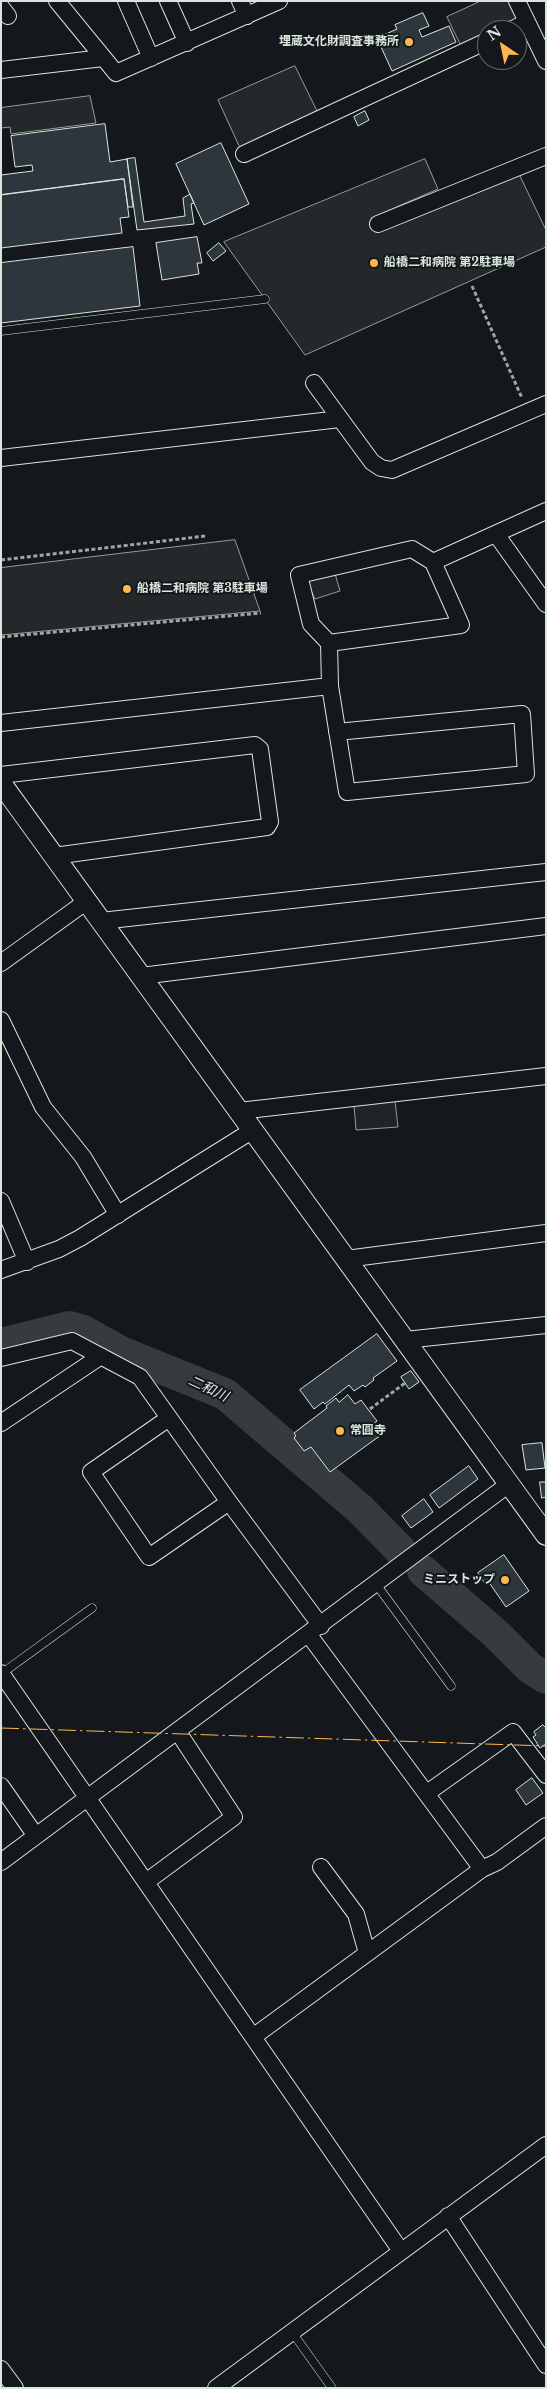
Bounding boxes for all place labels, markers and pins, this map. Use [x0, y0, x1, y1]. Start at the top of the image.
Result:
place label: 埋蔵文化財調査事務所 [279, 35, 399, 49]
marker: 埋蔵文化財調査事務所 [403, 36, 415, 48]
place label: 船橋二和病院 第2駐車場 [384, 256, 515, 270]
marker: 船橋二和病院 第2駐車場 [368, 257, 380, 269]
place label: 船橋二和病院 第3駐車場 [137, 582, 268, 596]
marker: 船橋二和病院 第3駐車場 [121, 583, 133, 595]
place label: 常圓寺 [350, 1424, 386, 1438]
marker: 常圓寺 [334, 1425, 346, 1437]
place label: ミニストップ [423, 1573, 495, 1587]
marker: ミニストップ [499, 1574, 511, 1586]

